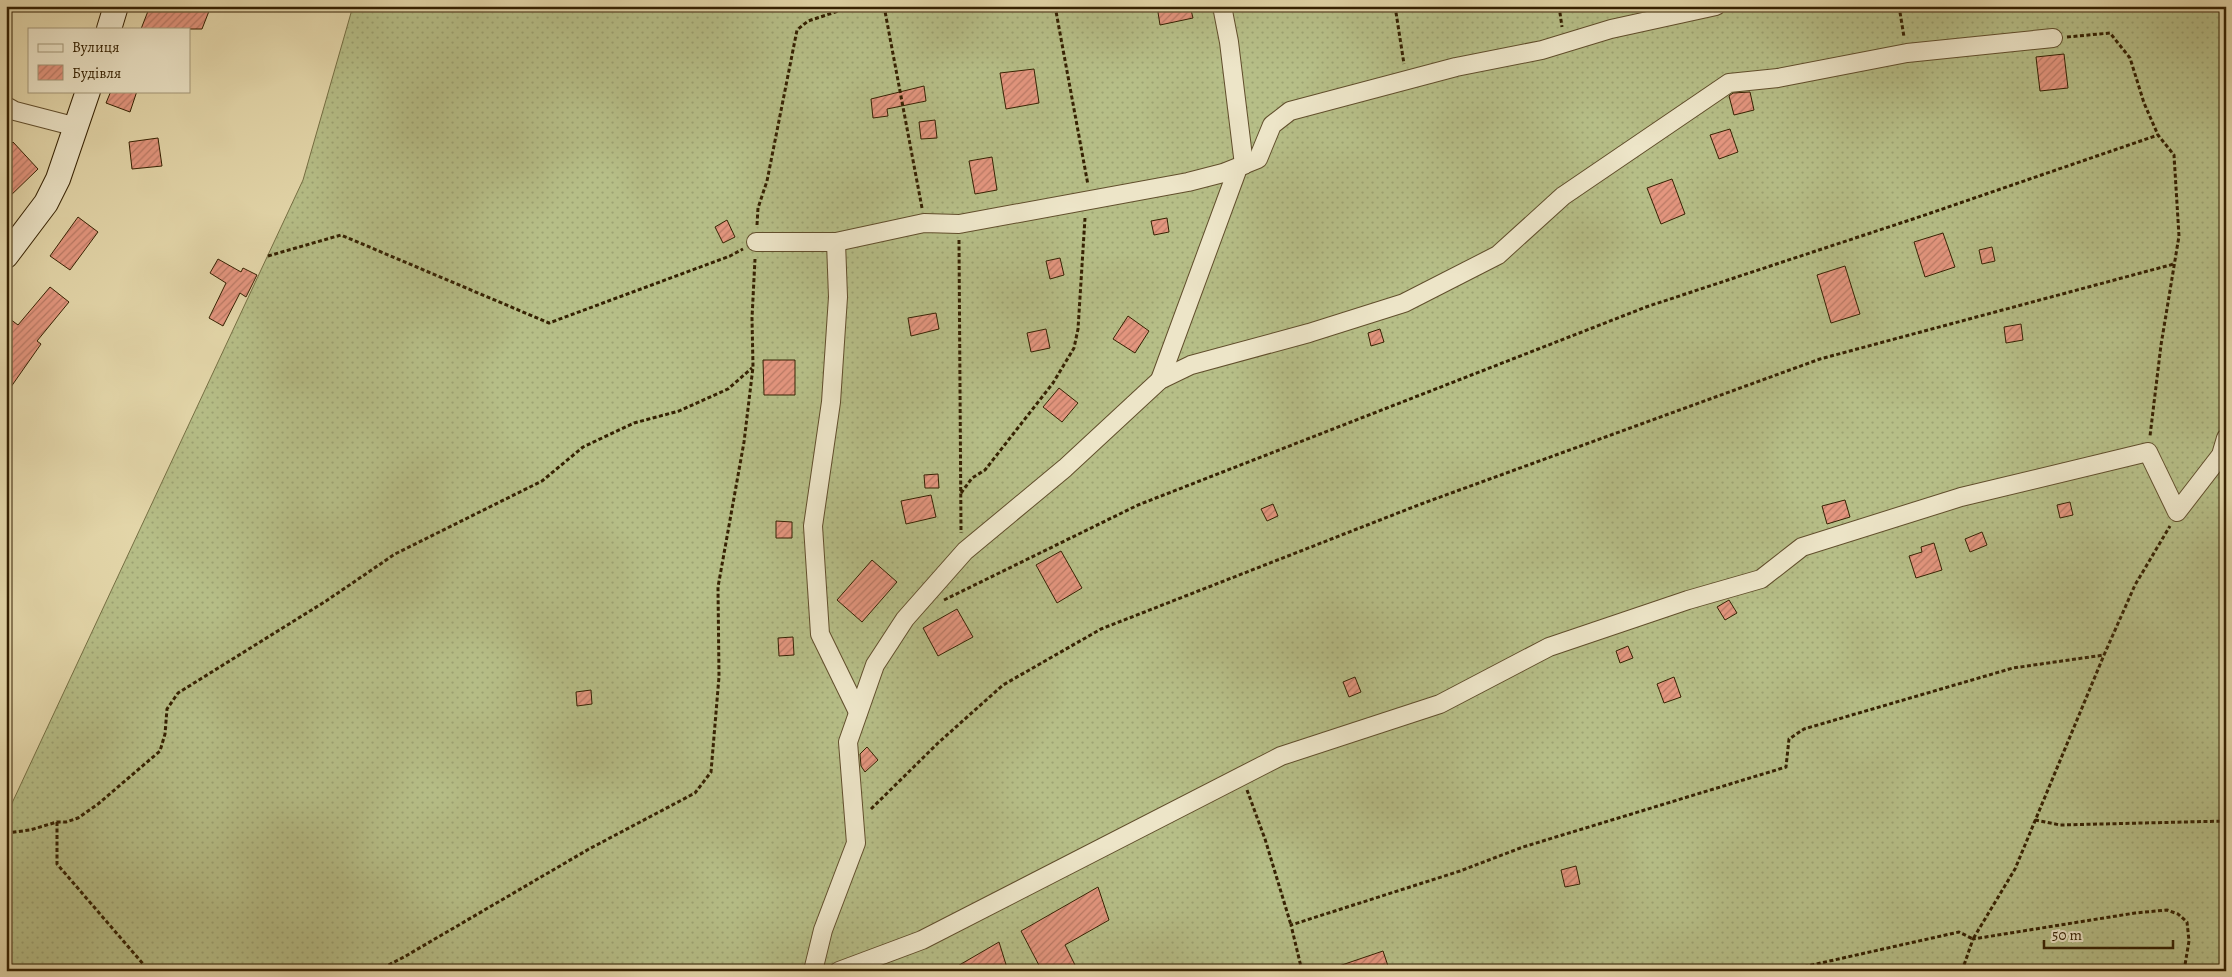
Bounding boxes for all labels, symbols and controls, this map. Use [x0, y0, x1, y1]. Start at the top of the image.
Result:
legend [28, 28, 190, 92]
text: Вулиця [72, 37, 119, 57]
text: Будівля [72, 63, 121, 83]
scale bar [2044, 917, 2173, 949]
text: 50 m [2052, 925, 2082, 945]

